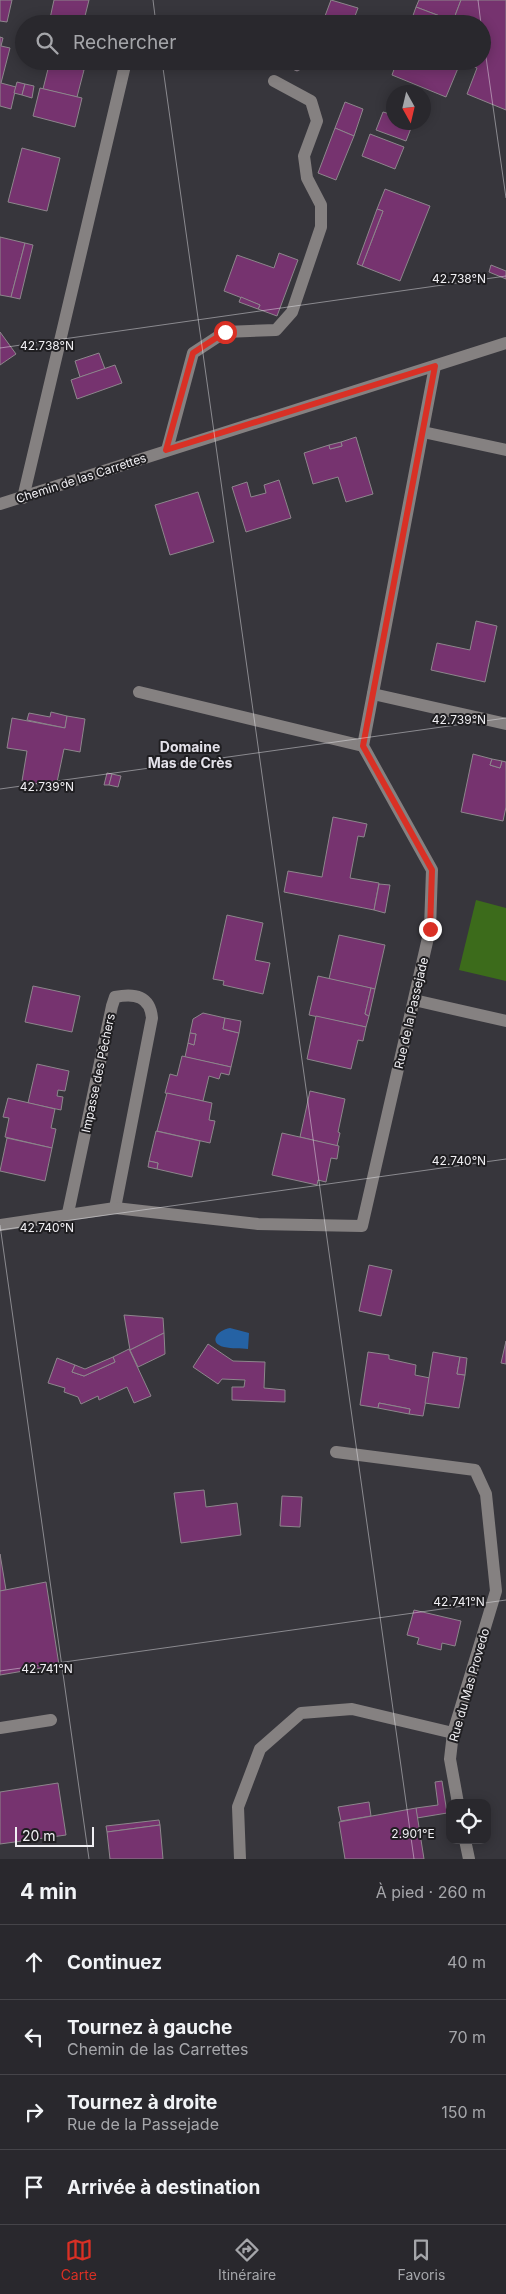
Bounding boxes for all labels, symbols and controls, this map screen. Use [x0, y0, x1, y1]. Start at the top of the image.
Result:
search box [15, 15, 491, 70]
icon: search [33, 29, 61, 57]
text: Rechercher [73, 31, 176, 54]
north arrow [386, 85, 431, 130]
text: 42.738°N [432, 271, 486, 286]
route start [214, 321, 237, 344]
text: 42.738°N [20, 338, 74, 353]
street label: Chemin de las Carrettes [14, 450, 148, 506]
text: 42.739°N [432, 712, 486, 727]
district label: Domaine Mas de Crès [148, 738, 233, 771]
text: 42.739°N [20, 779, 74, 794]
route end [419, 918, 442, 941]
street label: Rue de la Passejade [391, 956, 431, 1070]
street label: Impasse des Pêchers [78, 1012, 118, 1134]
text: 42.740°N [432, 1153, 486, 1168]
text: 42.740°N [20, 1220, 74, 1235]
text: 42.741°N [433, 1594, 485, 1609]
street label: Rue du Mas Provedo [446, 1627, 492, 1743]
text: 42.741°N [21, 1661, 73, 1676]
map controls [446, 1799, 491, 1844]
button: locate [446, 1799, 491, 1844]
scale bar [15, 1824, 94, 1847]
text: 2.901°E [391, 1826, 435, 1841]
text: 20 m [22, 1827, 56, 1844]
text: 4 min [20, 1879, 77, 1904]
text: À pied · 260 m [376, 1882, 486, 1902]
icon: ahead [20, 1948, 48, 1976]
text: Continuez [67, 1951, 162, 1974]
text: 40 m [447, 1952, 486, 1972]
text: Tournez à gauche [67, 2016, 232, 2039]
icon: left [20, 2023, 48, 2051]
text: 70 m [449, 2027, 486, 2047]
text: Chemin de las Carrettes [67, 2039, 248, 2059]
text: Tournez à droite [67, 2091, 217, 2114]
icon: right [20, 2098, 48, 2126]
text: 150 m [441, 2102, 486, 2122]
text: Rue de la Passejade [67, 2114, 219, 2134]
icon: arrive [20, 2173, 48, 2201]
text: Arrivée à destination [67, 2176, 260, 2199]
tab: Carte [61, 2236, 97, 2283]
tab: Itinéraire [218, 2236, 276, 2283]
tab: Favoris [397, 2236, 445, 2283]

